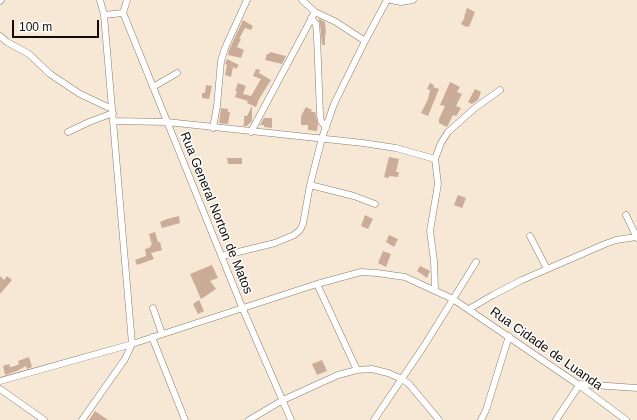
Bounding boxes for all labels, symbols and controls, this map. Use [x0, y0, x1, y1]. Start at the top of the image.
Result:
scale bar [14, 12, 101, 38]
text: 100 m [19, 20, 52, 34]
street label: Rua General Norton de Matos [176, 130, 256, 296]
street label: Rua Cidade de Luanda [487, 304, 605, 394]

